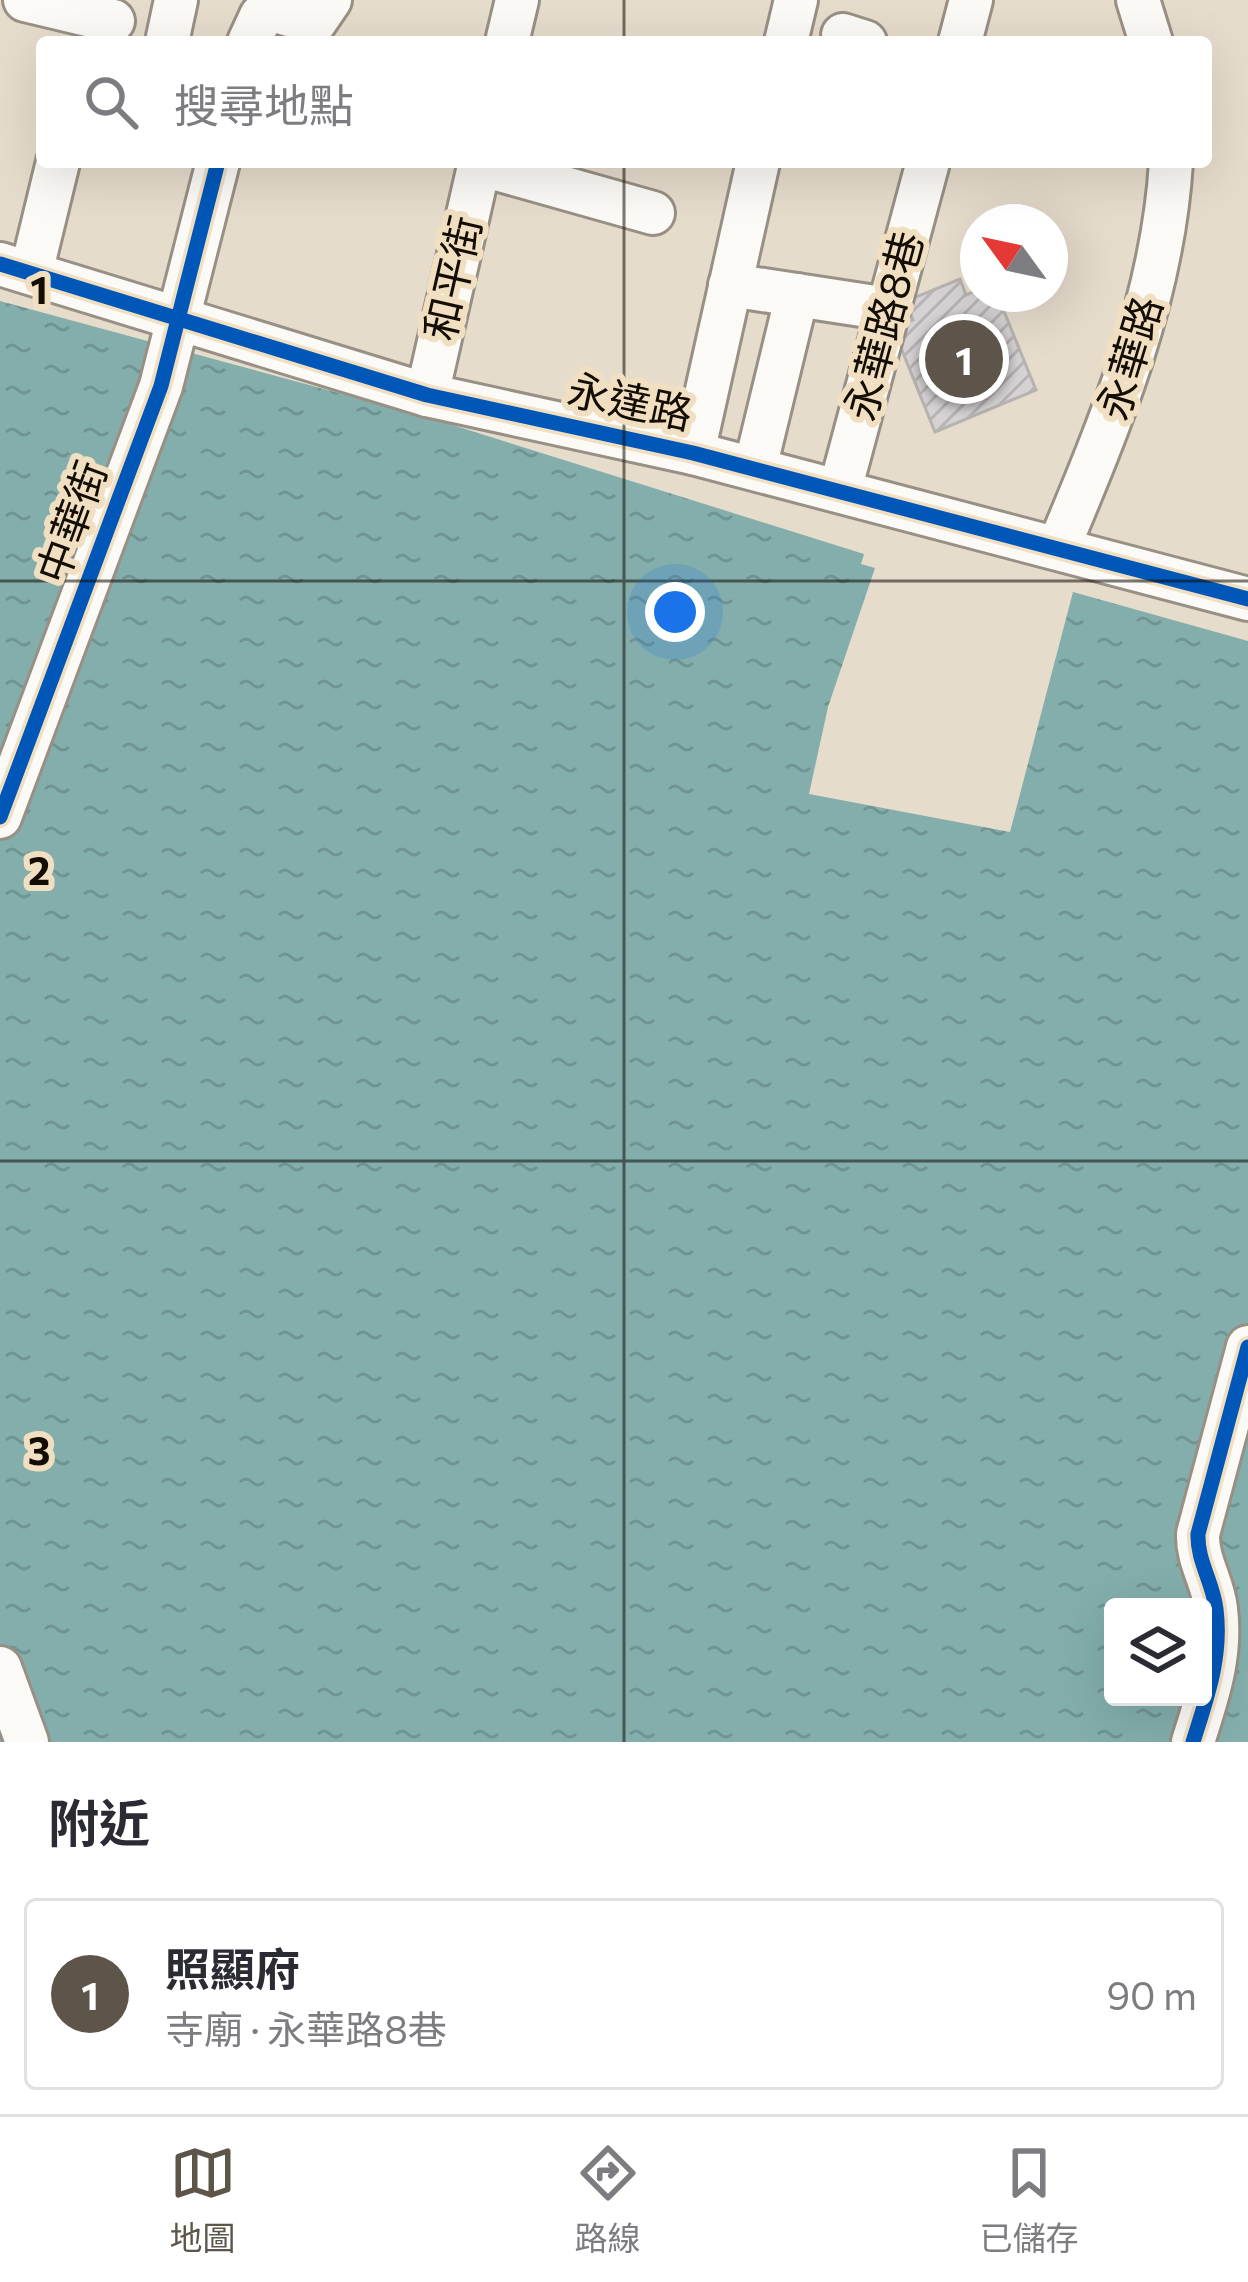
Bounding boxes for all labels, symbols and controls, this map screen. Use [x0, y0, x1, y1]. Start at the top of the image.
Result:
search box [36, 36, 1212, 168]
icon: search [78, 69, 144, 135]
text: 搜尋地點 [174, 76, 354, 131]
north arrow [960, 204, 1068, 312]
street label: 和平街 [412, 210, 491, 345]
street label: 永華路8巷 [832, 225, 932, 426]
text: 1 [30, 264, 48, 312]
street label: 永華路 [1085, 290, 1171, 425]
pin: 1 [925, 314, 1003, 404]
street label: 永達路 [563, 362, 697, 439]
street label: 中華街 [24, 453, 116, 589]
your location [645, 582, 705, 642]
text: 2 [28, 845, 50, 893]
text: 3 [28, 1425, 50, 1473]
map controls [1104, 1598, 1212, 1706]
button: layers [1104, 1598, 1212, 1706]
text: 附近 [48, 1790, 150, 1853]
text: 照顯府 [165, 1940, 300, 1995]
text: 1 [81, 1970, 99, 2018]
text: 90 m [1106, 1970, 1197, 2018]
text: 寺廟 · 永華路8巷 [165, 2004, 447, 2052]
tab: 地圖 [170, 2140, 236, 2260]
tab: 路線 [575, 2140, 641, 2260]
tab: 已儲存 [980, 2140, 1079, 2260]

